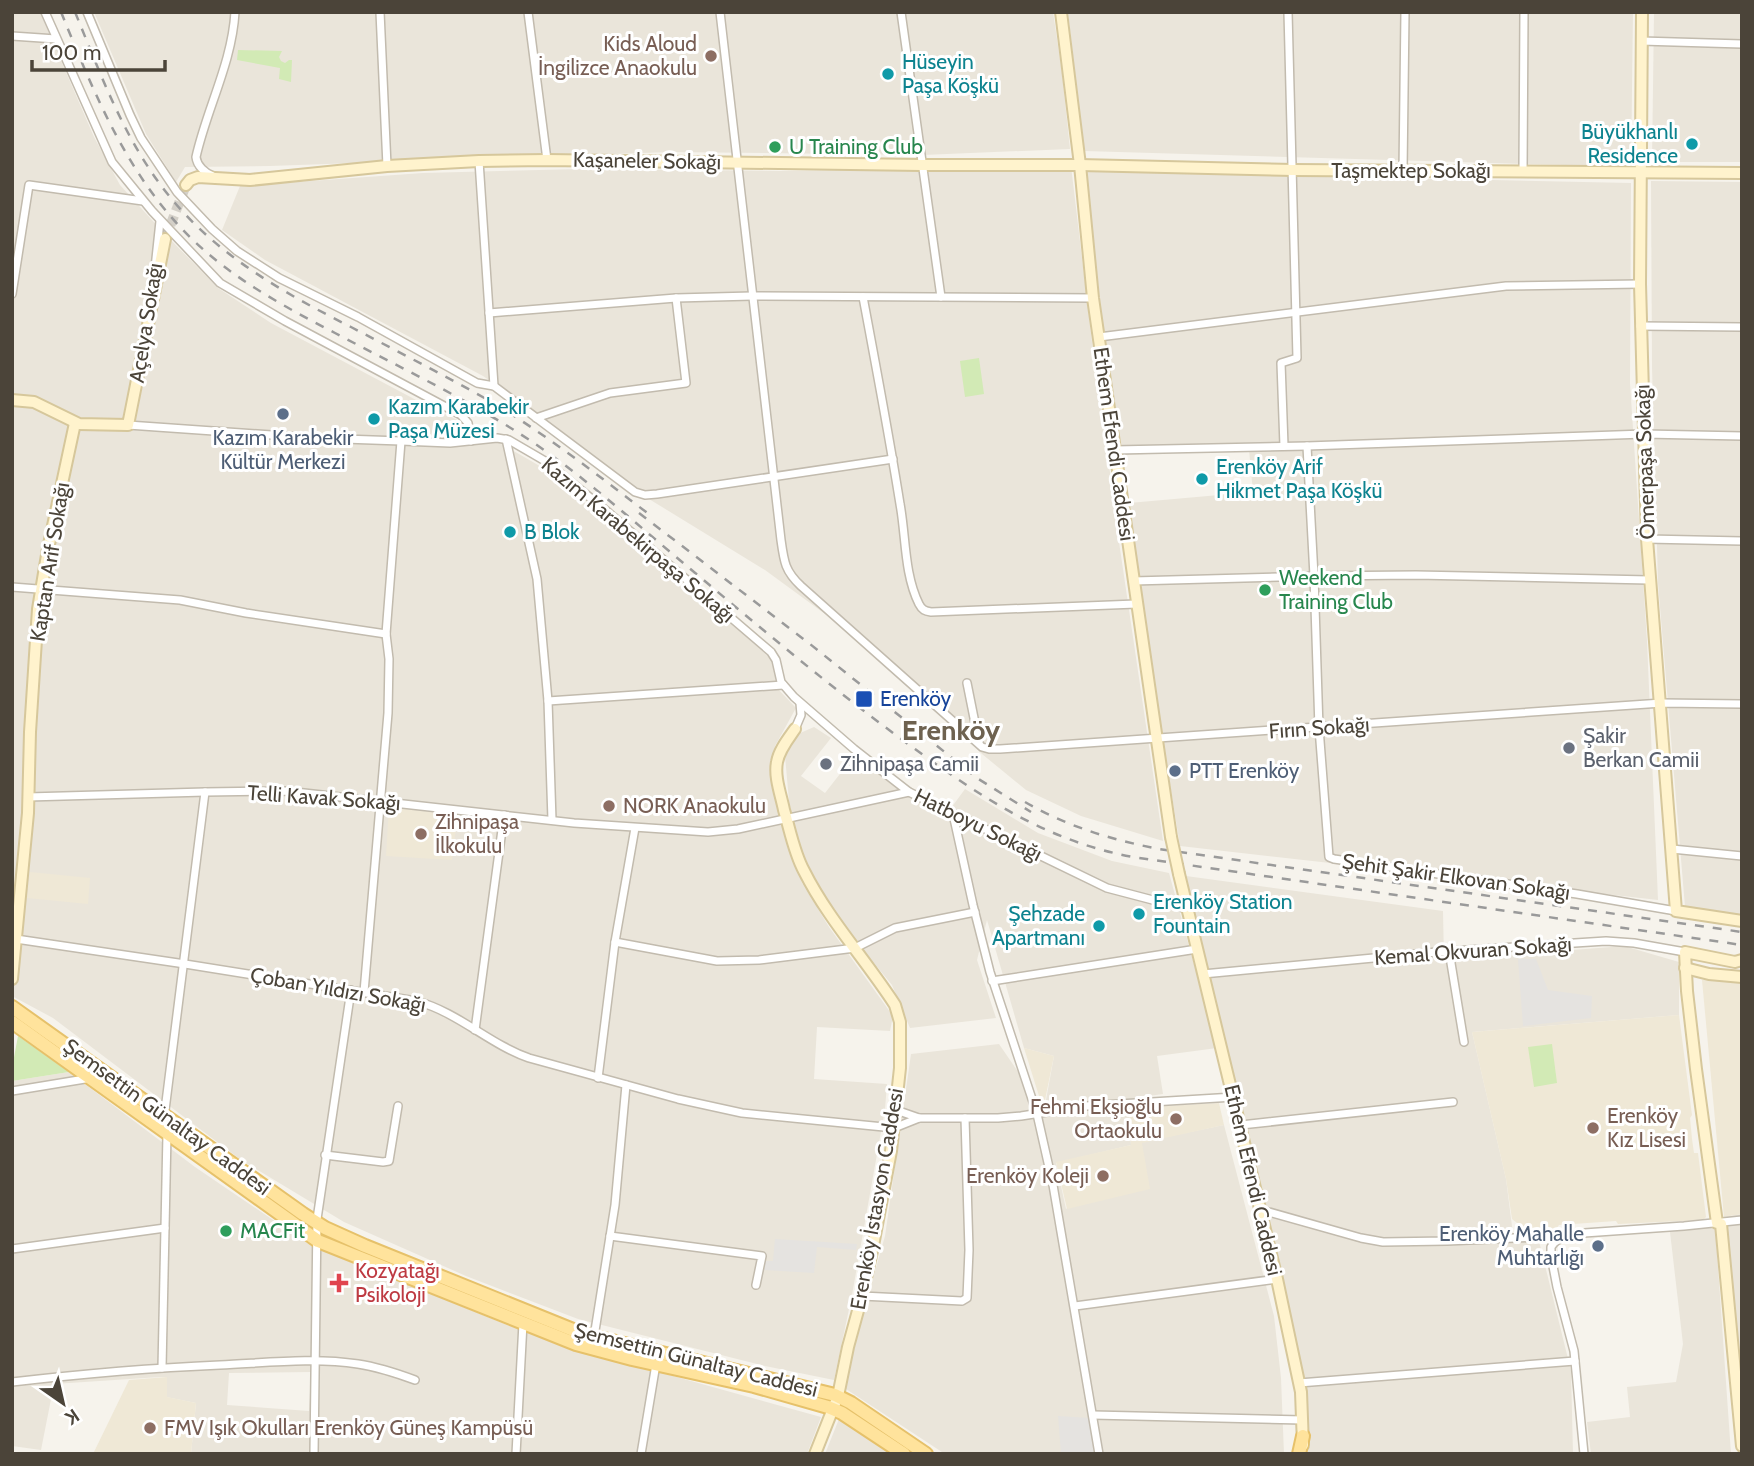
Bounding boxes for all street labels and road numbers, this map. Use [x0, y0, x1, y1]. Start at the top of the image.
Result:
street label: Kaşaneler Sokağı [573, 147, 721, 174]
street label: Taşmektep Sokağı [1331, 158, 1491, 183]
street label: Açelya Sokağı [124, 261, 167, 385]
street label: Ethem Efendi Caddesi [1089, 345, 1140, 542]
street label: Ömerpaşa Sokağı [1629, 384, 1660, 540]
street label: Kazım Karabekirpaşa Sokağı [537, 452, 740, 628]
street label: Kaptan Arif Sokağı [25, 480, 74, 643]
street label: Fırın Sokağı [1268, 712, 1370, 743]
street label: Telli Kavak Sokağı [247, 780, 401, 815]
street label: Hatboyu Sokağı [910, 783, 1046, 866]
street label: Şehit Şakir Elkovan Sokağı [1340, 848, 1572, 905]
street label: Kemal Okvuran Sokağı [1373, 931, 1573, 970]
street label: Çoban Yıldızı Sokağı [248, 962, 428, 1017]
street label: Şemsettin Günaltay Caddesi [59, 1033, 276, 1200]
street label: Ethem Efendi Caddesi [1219, 1082, 1288, 1278]
street label: Erenköy İstasyon Caddesi [845, 1086, 908, 1312]
street label: Şemsettin Günaltay Caddesi [572, 1317, 820, 1402]

